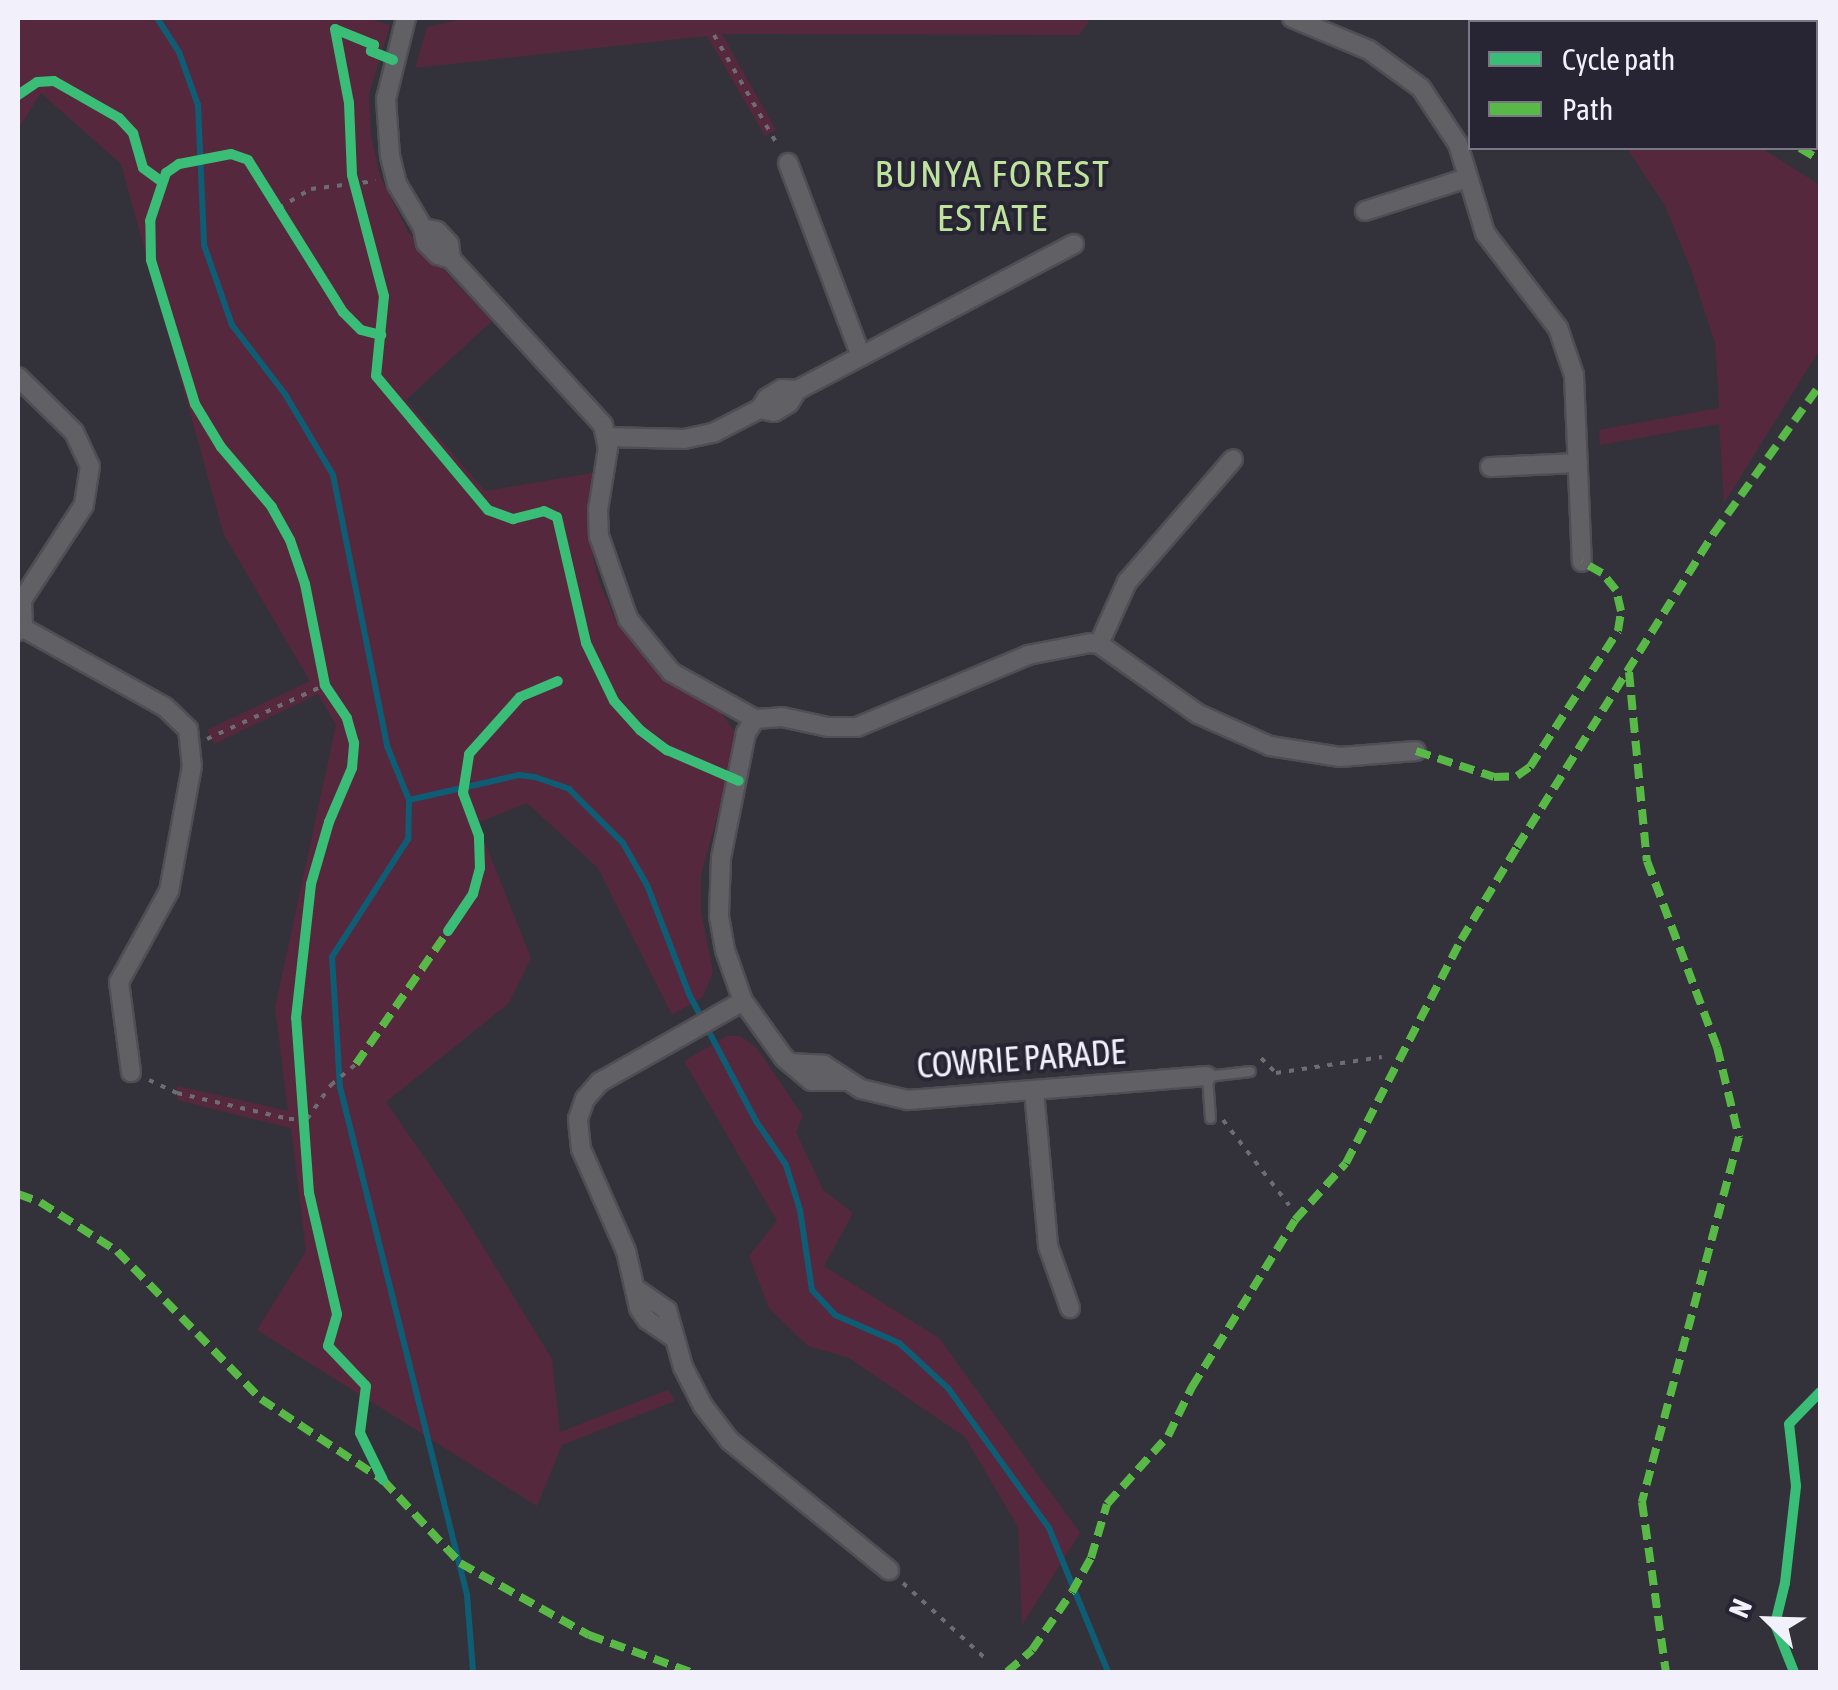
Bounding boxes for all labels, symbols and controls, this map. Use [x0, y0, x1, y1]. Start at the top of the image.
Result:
legend [1468, 20, 1818, 150]
text: Cycle path [1562, 42, 1675, 76]
text: Path [1562, 92, 1613, 126]
district label: BUNYA FOREST ESTATE [874, 151, 1112, 240]
street label: COWRIE PARADE [915, 1030, 1127, 1086]
north arrow [1718, 1570, 1818, 1670]
text: N [1722, 1594, 1758, 1622]

